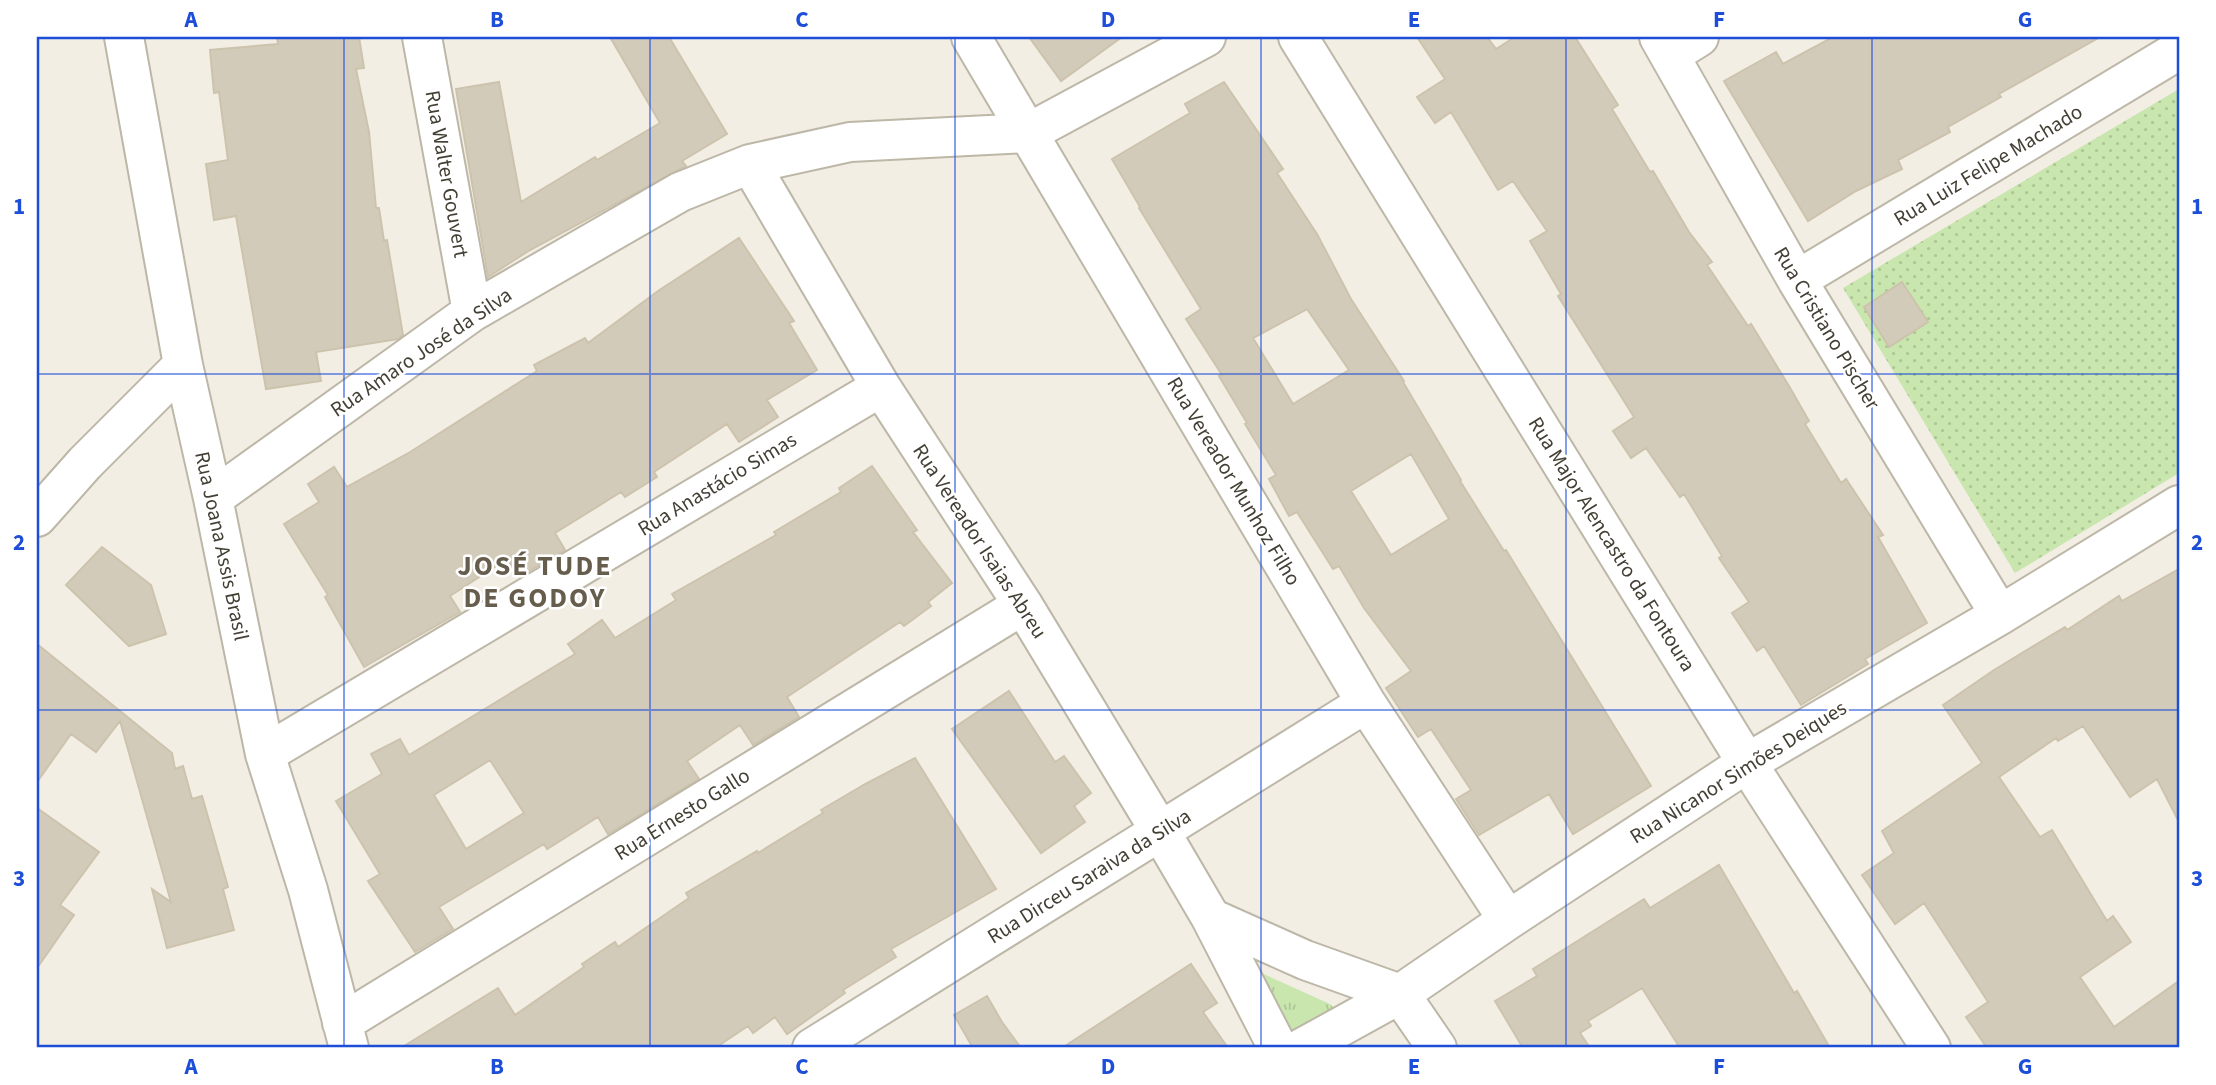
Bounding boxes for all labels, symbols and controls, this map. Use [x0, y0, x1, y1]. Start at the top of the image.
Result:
text: A [183, 3, 198, 36]
text: B [490, 3, 504, 36]
text: C [795, 3, 809, 36]
text: D [1101, 3, 1115, 36]
text: E [1408, 3, 1420, 36]
text: F [1713, 3, 1725, 36]
text: G [2018, 3, 2032, 36]
street label: Rua Walter Gouvert [418, 88, 476, 260]
street label: Rua Luiz Felipe Machado [1888, 97, 2088, 233]
text: 1 [13, 190, 25, 223]
text: 1 [2191, 190, 2203, 223]
street label: Rua Cristiano Pischer [1766, 241, 1888, 416]
street label: Rua Amaro José da Silva [324, 280, 518, 424]
street label: Rua Vereador Munhoz Filho [1160, 371, 1308, 591]
street label: Rua Major Alencastro da Fontoura [1521, 411, 1703, 677]
street label: Rua Anastácio Simas [632, 424, 802, 543]
street label: Rua Vereador Isaias Abreu [906, 438, 1054, 644]
street label: Rua Joana Assis Brasil [187, 449, 257, 643]
text: 2 [13, 526, 25, 559]
text: 2 [2191, 526, 2203, 559]
district label: JOSÉ TUDE DE GODOY [457, 546, 613, 618]
street label: Rua Nicanor Simões Deiques [1624, 693, 1852, 851]
street label: Rua Ernesto Gallo [608, 760, 756, 868]
street label: Rua Dirceu Saraiva da Silva [981, 801, 1197, 951]
text: 3 [13, 862, 25, 895]
text: 3 [2191, 862, 2203, 895]
text: A [183, 1050, 198, 1083]
text: B [490, 1050, 504, 1083]
text: C [795, 1050, 809, 1083]
text: D [1101, 1050, 1115, 1083]
text: E [1408, 1050, 1420, 1083]
text: F [1713, 1050, 1725, 1083]
text: G [2018, 1050, 2032, 1083]

